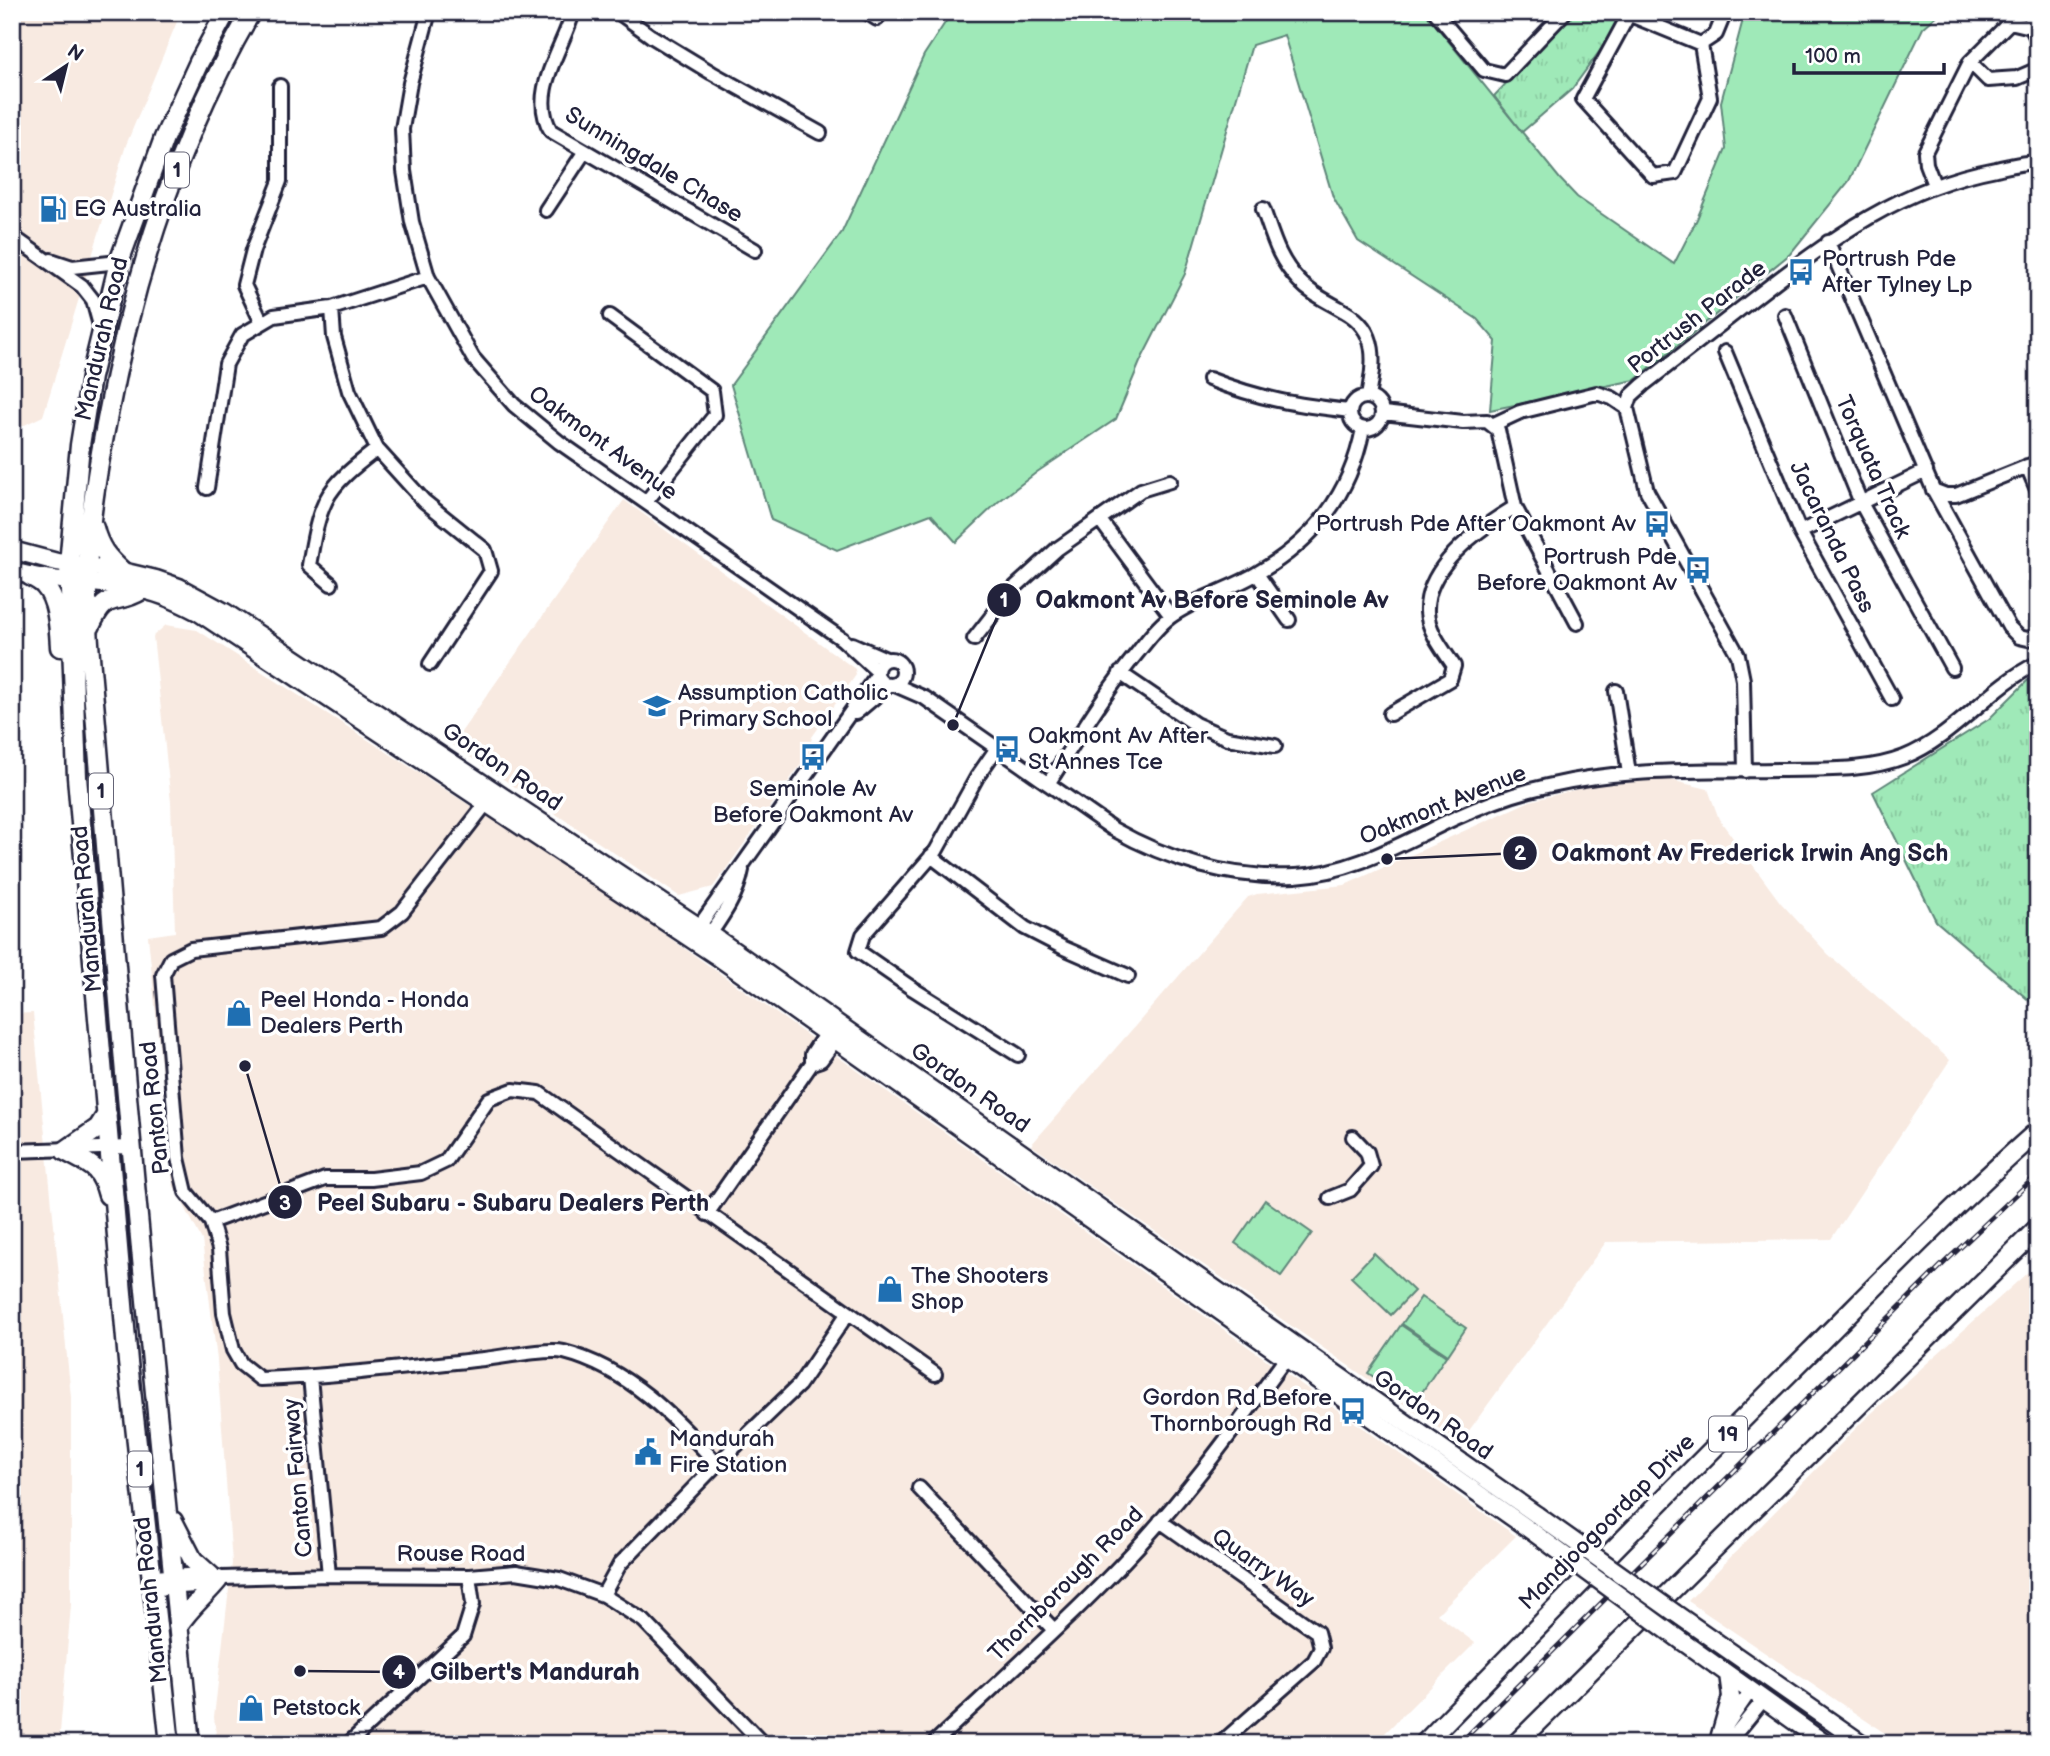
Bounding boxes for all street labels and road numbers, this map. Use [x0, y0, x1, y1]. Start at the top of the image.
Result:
street label: Sunningdale Chase [560, 101, 748, 229]
road number: 1 [165, 152, 189, 188]
street label: Mandurah Road [70, 254, 134, 424]
street label: Portrush Parade [1622, 254, 1772, 380]
street label: Oakmont Avenue [523, 380, 683, 506]
street label: Torquata Track [1829, 391, 1917, 543]
street label: Jacaranda Pass [1783, 457, 1881, 617]
street label: Gordon Road [436, 716, 568, 818]
street label: Oakmont Avenue [1356, 759, 1530, 851]
road number: 1 [89, 774, 113, 808]
street label: Mandurah Road [66, 824, 108, 994]
street label: Gordon Road [905, 1037, 1035, 1139]
street label: Panton Road [134, 1040, 176, 1176]
street label: Gordon Road [1368, 1364, 1498, 1466]
street label: Canton Fairway [277, 1397, 319, 1559]
road number: 19 [1709, 1416, 1747, 1452]
street label: Mandjoogoordap Drive [1513, 1428, 1701, 1616]
road number: 1 [128, 1452, 152, 1486]
street label: Thornborough Road [983, 1501, 1149, 1667]
street label: Mandurah Road [128, 1515, 174, 1685]
street label: Quarry Way [1206, 1522, 1320, 1614]
street label: Rouse Road [397, 1540, 525, 1568]

